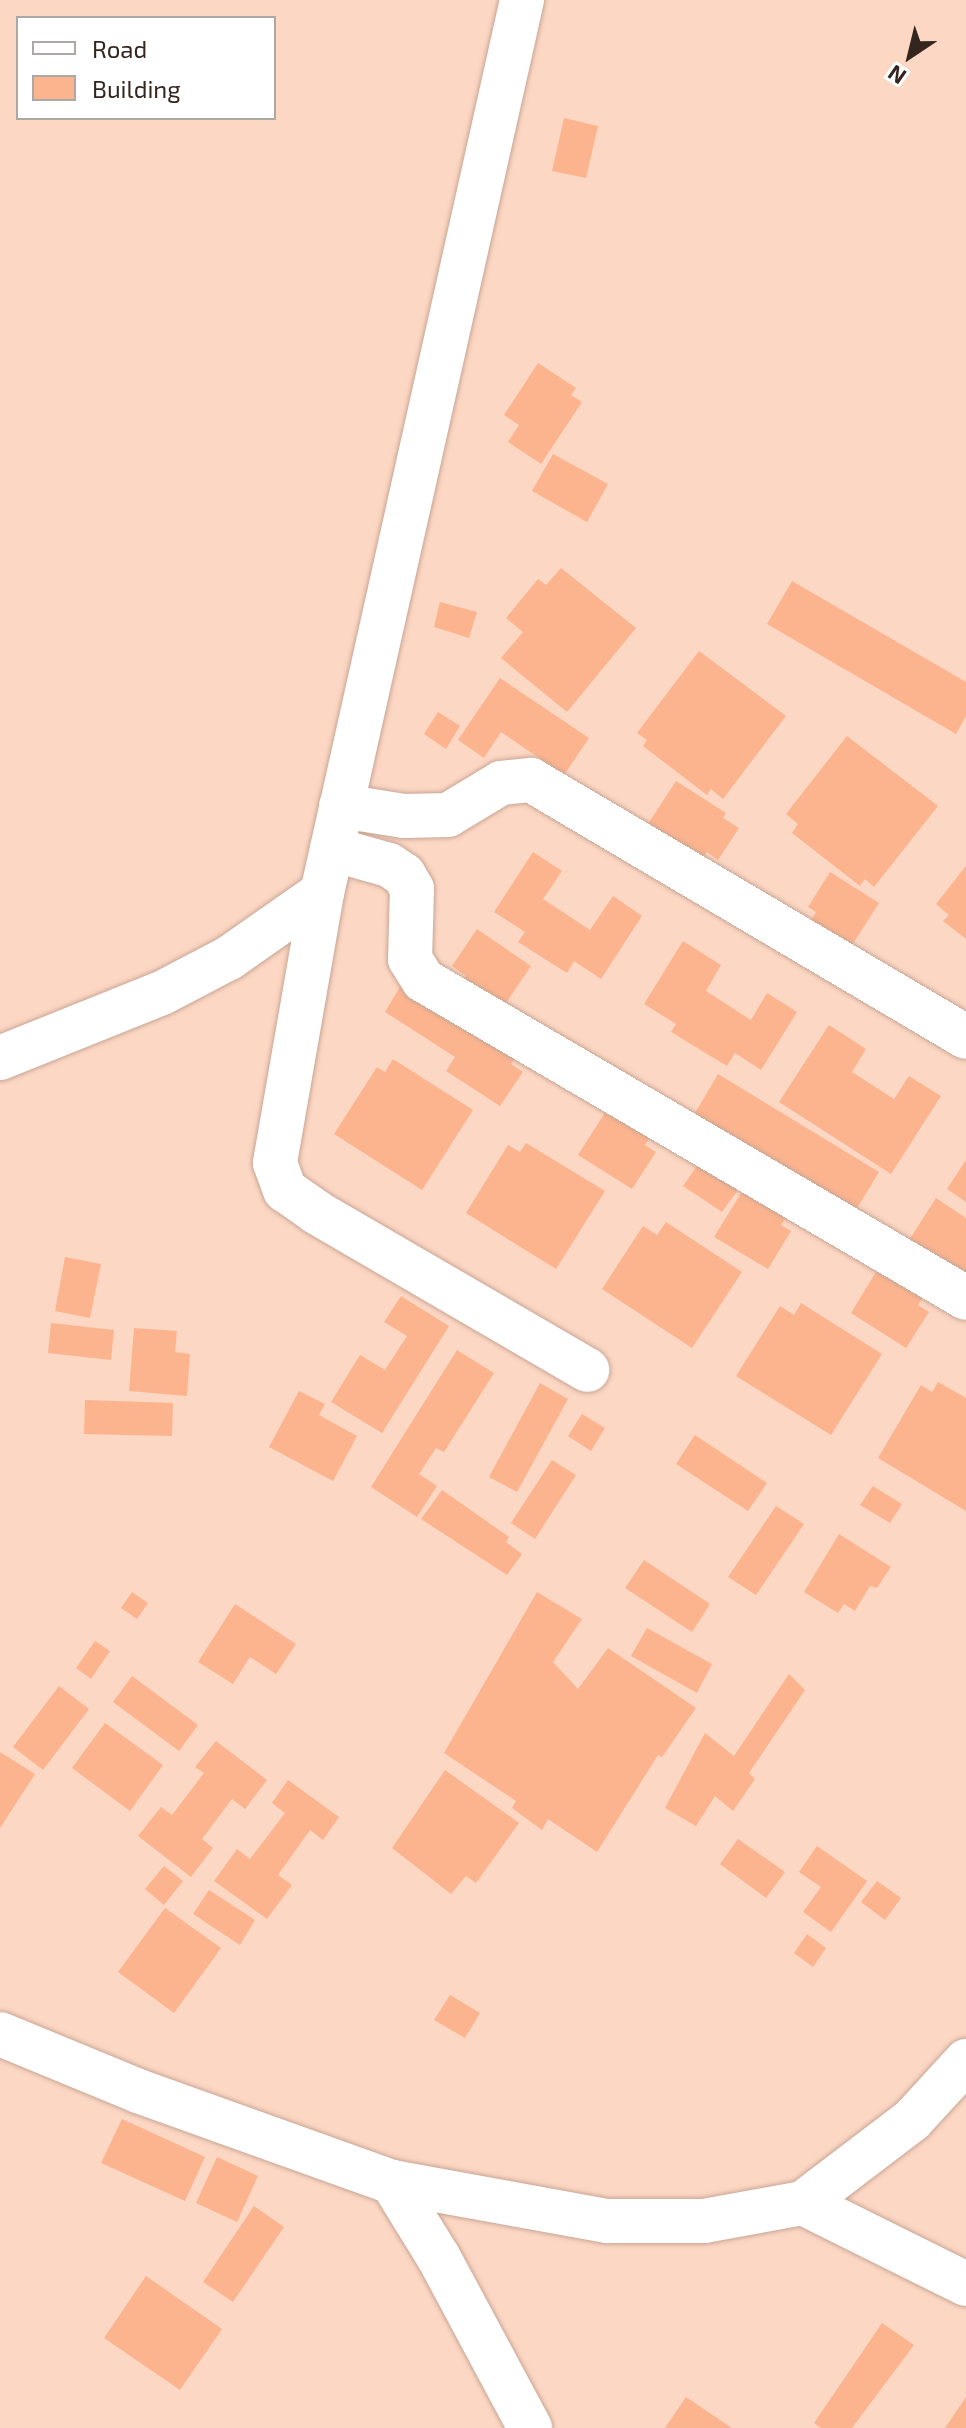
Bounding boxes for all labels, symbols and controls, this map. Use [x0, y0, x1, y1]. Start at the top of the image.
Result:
legend [16, 16, 276, 120]
north arrow [870, 16, 950, 96]
text: Road [92, 34, 147, 63]
text: N [882, 60, 910, 91]
text: Building [92, 74, 181, 103]

